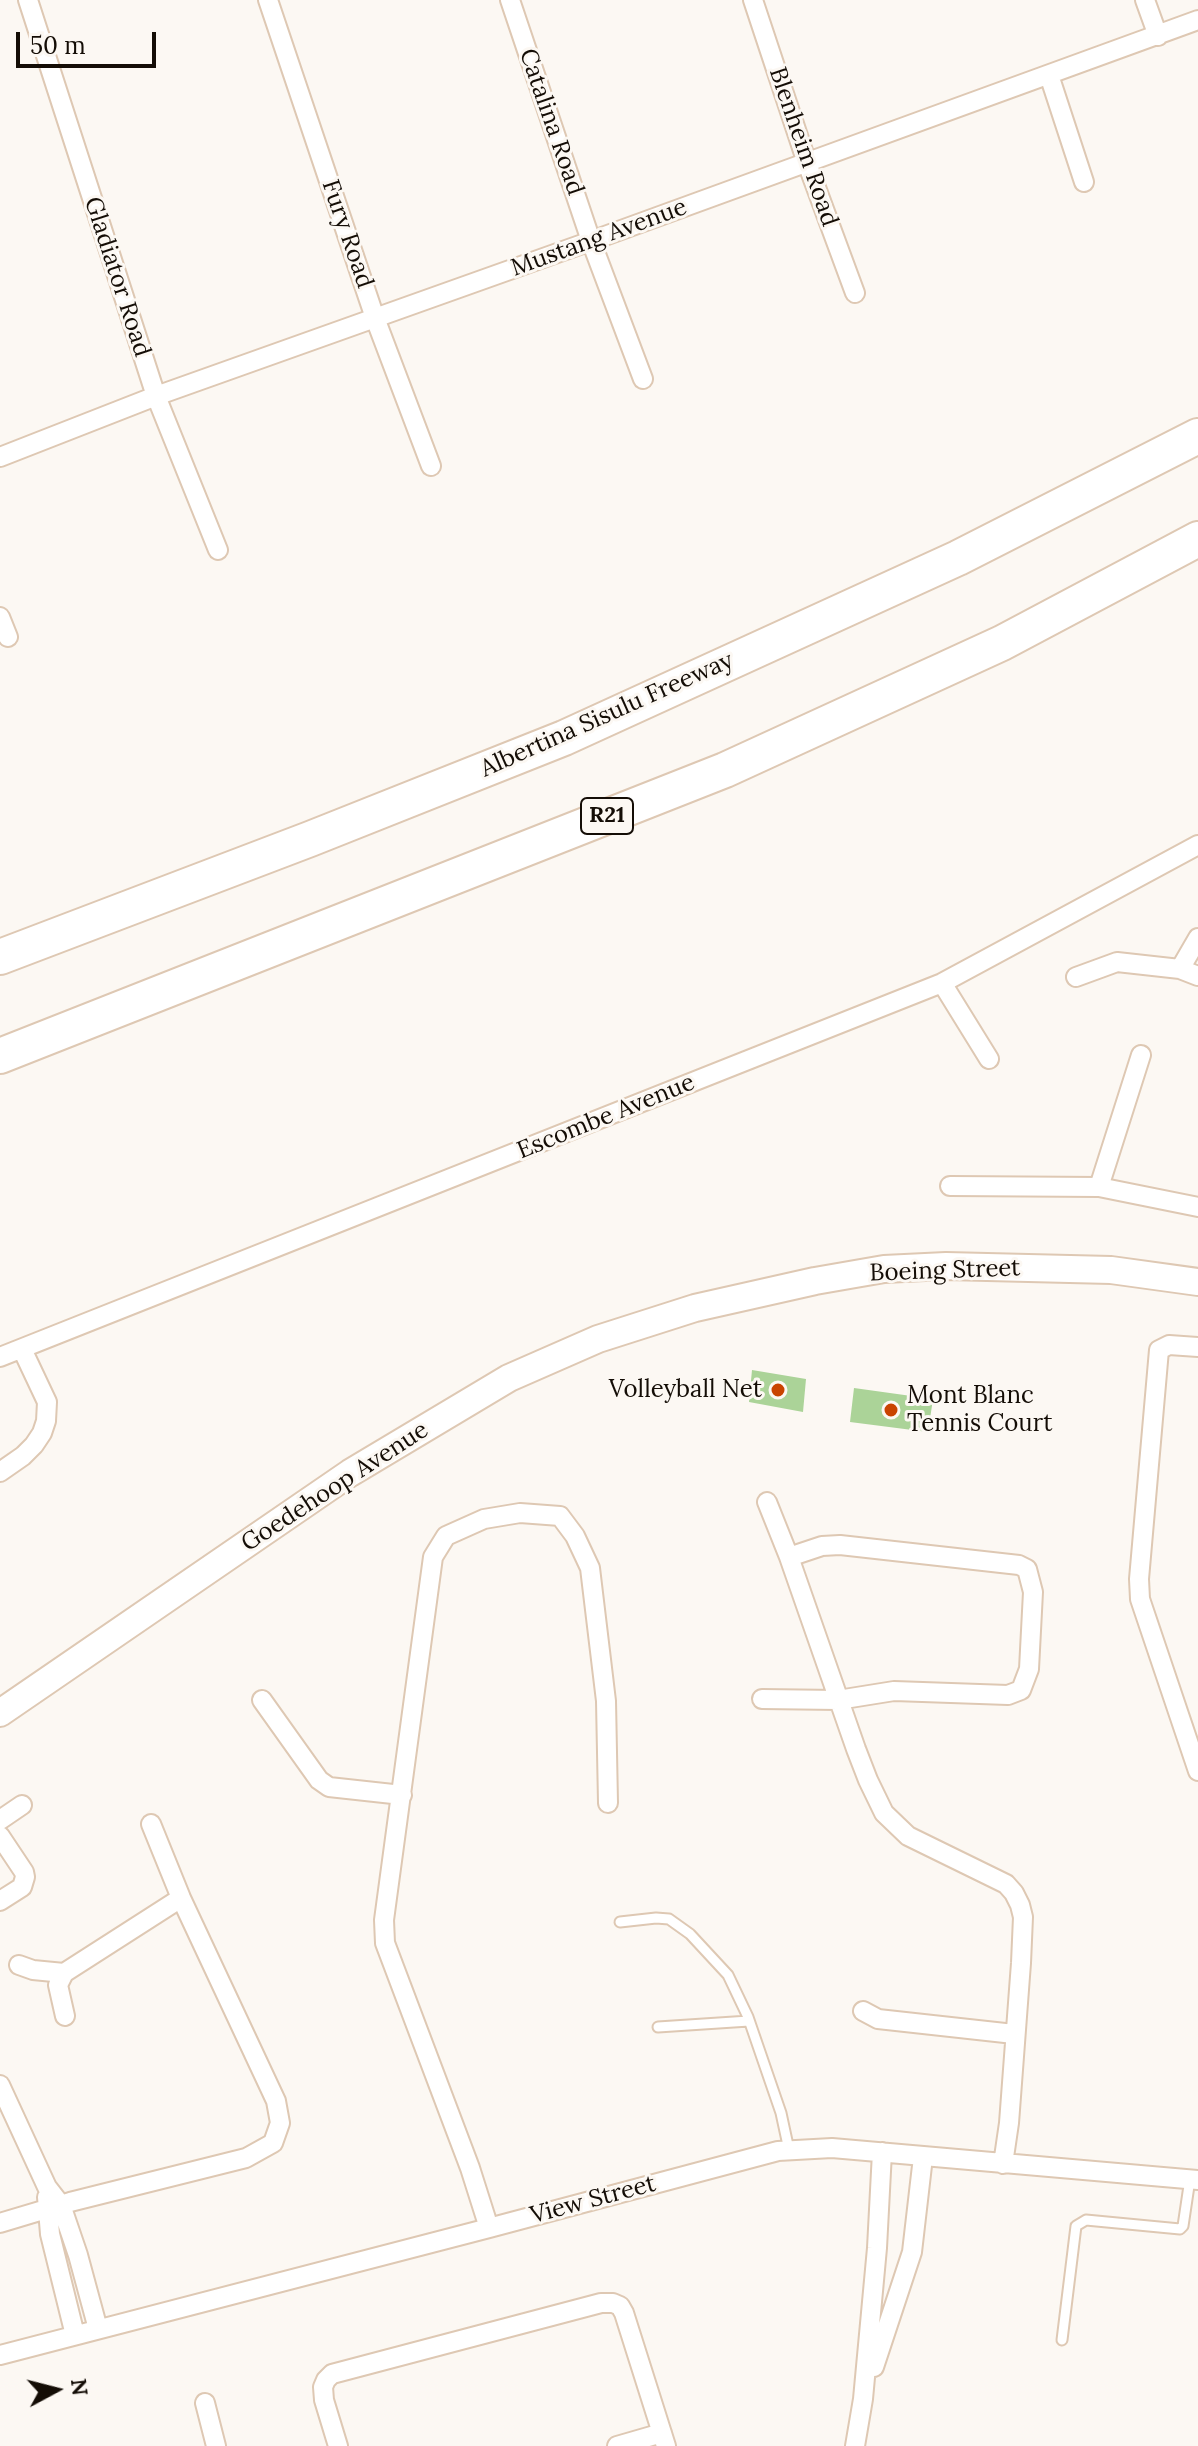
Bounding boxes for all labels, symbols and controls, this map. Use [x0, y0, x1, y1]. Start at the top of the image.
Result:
scale bar [20, 16, 160, 66]
text: 50 m [30, 30, 86, 61]
street label: Catalina Road [512, 45, 590, 199]
street label: Blenheim Road [762, 64, 844, 230]
street label: Fury Road [315, 176, 379, 292]
street label: Mustang Avenue [507, 193, 691, 283]
street label: Gladiator Road [78, 194, 156, 360]
street label: Albertina Sisulu Freeway [476, 646, 738, 784]
road number: R21 [581, 798, 633, 834]
street label: Escombe Avenue [513, 1068, 699, 1166]
street label: Boeing Street [869, 1254, 1021, 1288]
place label: Volleyball Net [609, 1376, 762, 1404]
marker: Volleyball Net [769, 1381, 787, 1399]
place label: Mont Blanc Tennis Court [907, 1382, 1052, 1438]
marker: Mont Blanc Tennis Court [882, 1401, 900, 1419]
street label: Goedehoop Avenue [236, 1416, 434, 1558]
street label: View Street [527, 2169, 659, 2231]
north arrow [16, 2350, 96, 2430]
text: N [65, 2377, 95, 2397]

